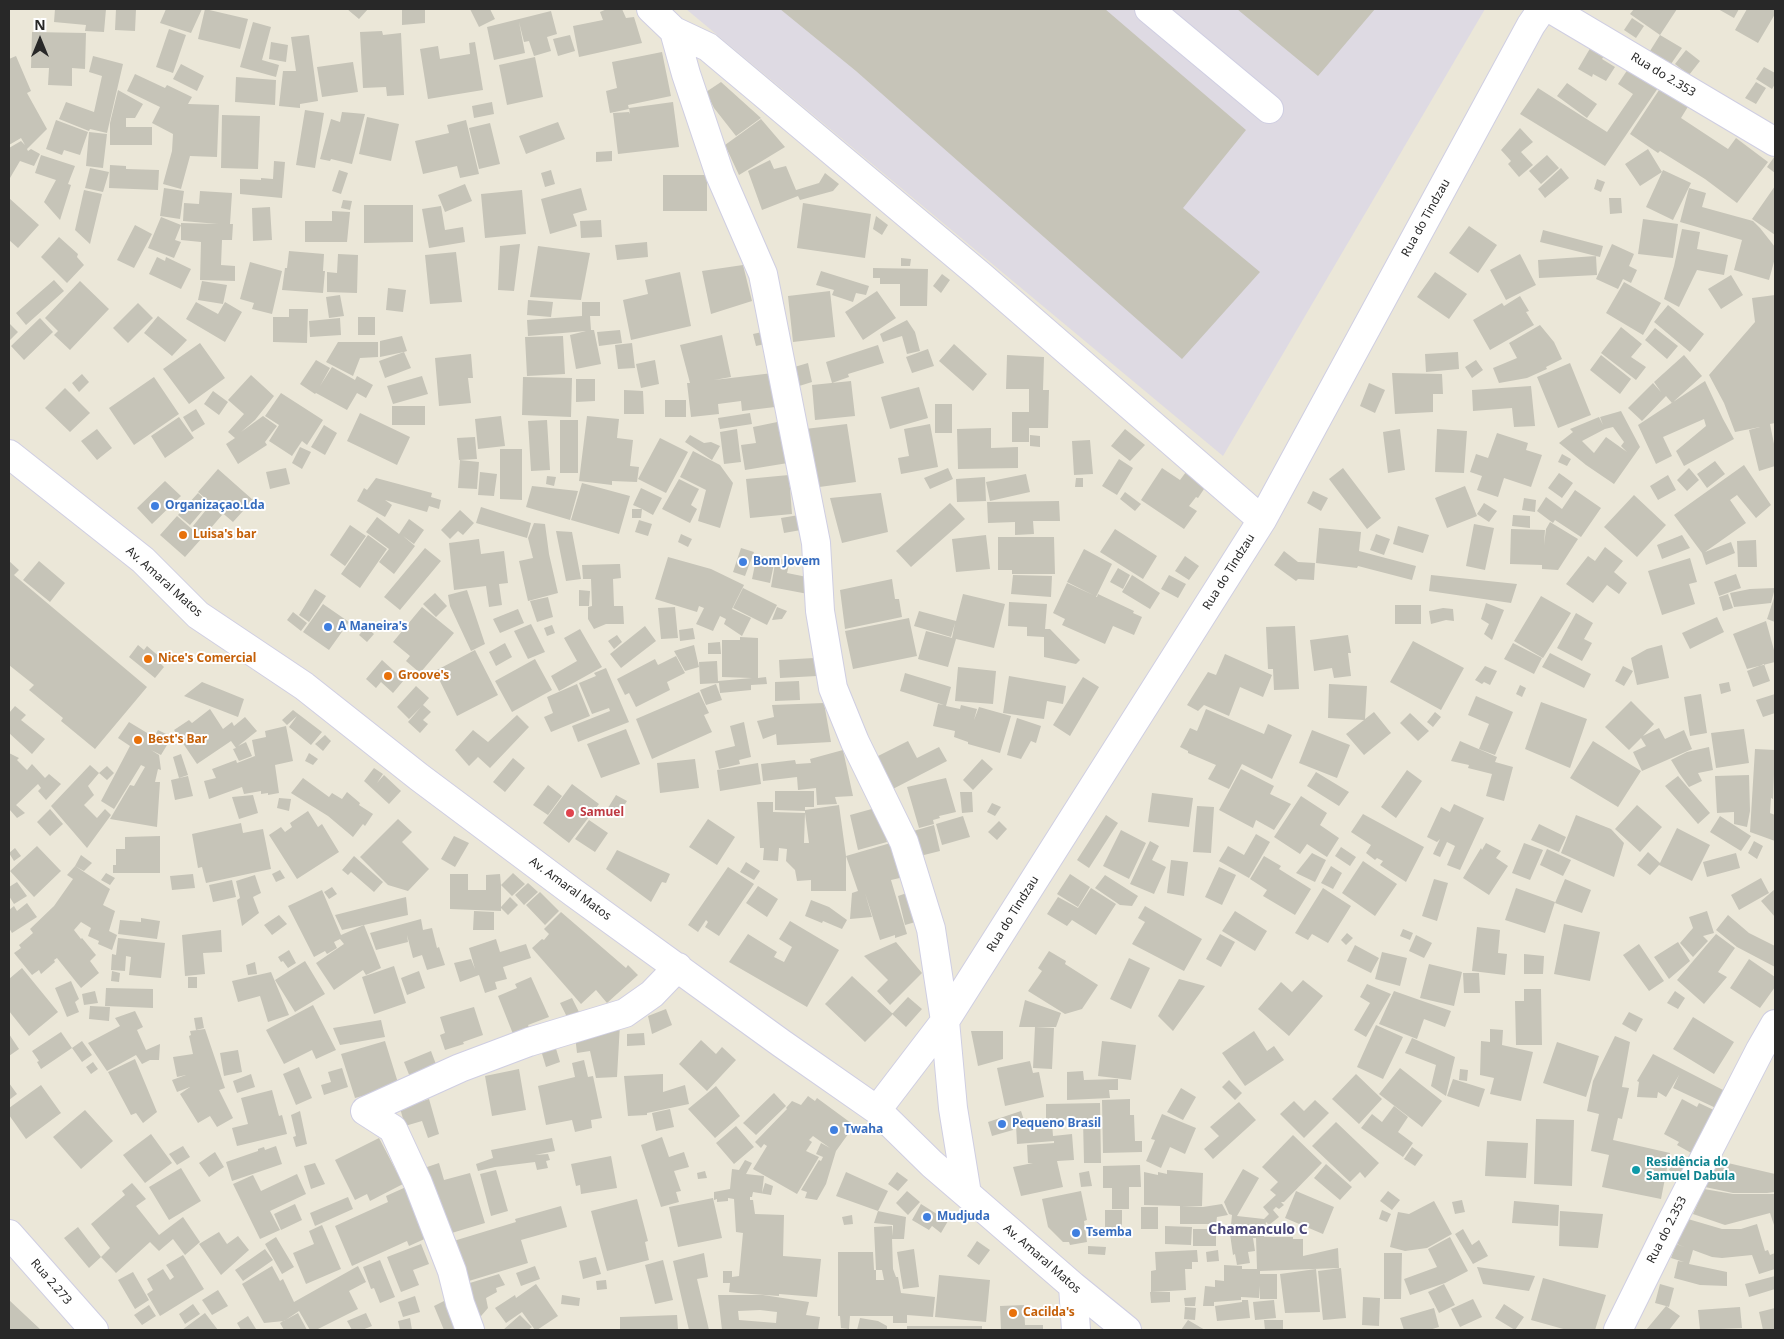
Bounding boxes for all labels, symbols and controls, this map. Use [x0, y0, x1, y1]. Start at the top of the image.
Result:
north arrow [15, 15, 65, 65]
text: N [34, 15, 46, 34]
street label: Rua do 2.353 [1628, 50, 1698, 100]
street label: Rua do Tindzau [1399, 177, 1453, 259]
place label: Organizaçao.Lda [165, 499, 265, 513]
marker: Organizaçao.Lda [149, 500, 161, 512]
place label: Luisa's bar [193, 528, 256, 542]
marker: Luisa's bar [177, 529, 189, 541]
street label: Rua do Tindzau [1200, 531, 1258, 613]
street label: Av. Amaral Matos [123, 544, 205, 620]
place label: Bom Jovem [753, 555, 820, 569]
marker: Bom Jovem [737, 556, 749, 568]
place label: A Maneira's [338, 620, 408, 634]
marker: A Maneira's [322, 621, 334, 633]
place label: Nice's Comercial [158, 652, 256, 666]
marker: Nice's Comercial [142, 653, 154, 665]
place label: Groove's [398, 669, 449, 683]
marker: Groove's [382, 670, 394, 682]
place label: Best's Bar [148, 733, 207, 747]
marker: Best's Bar [132, 734, 144, 746]
place label: Samuel [580, 806, 624, 820]
marker: Samuel [564, 807, 576, 819]
street label: Av. Amaral Matos [526, 854, 614, 924]
street label: Rua do Tindzau [984, 873, 1042, 955]
place label: Pequeno Brasil [1012, 1117, 1101, 1131]
marker: Pequeno Brasil [996, 1118, 1008, 1130]
place label: Twaha [844, 1123, 883, 1137]
marker: Twaha [828, 1124, 840, 1136]
place label: Residência do Samuel Dabula [1646, 1156, 1735, 1184]
marker: Residência do Samuel Dabula [1630, 1164, 1642, 1176]
street label: Rua do 2.353 [1644, 1194, 1690, 1266]
place label: Mudjuda [937, 1210, 990, 1224]
marker: Mudjuda [921, 1211, 933, 1223]
street label: Av. Amaral Matos [1000, 1221, 1084, 1297]
district label: Chamanculo C [1208, 1222, 1308, 1238]
place label: Tsemba [1086, 1226, 1132, 1240]
marker: Tsemba [1070, 1227, 1082, 1239]
street label: Rua 2.273 [27, 1256, 75, 1308]
place label: Cacilda's [1023, 1306, 1075, 1320]
marker: Cacilda's [1007, 1307, 1019, 1319]

